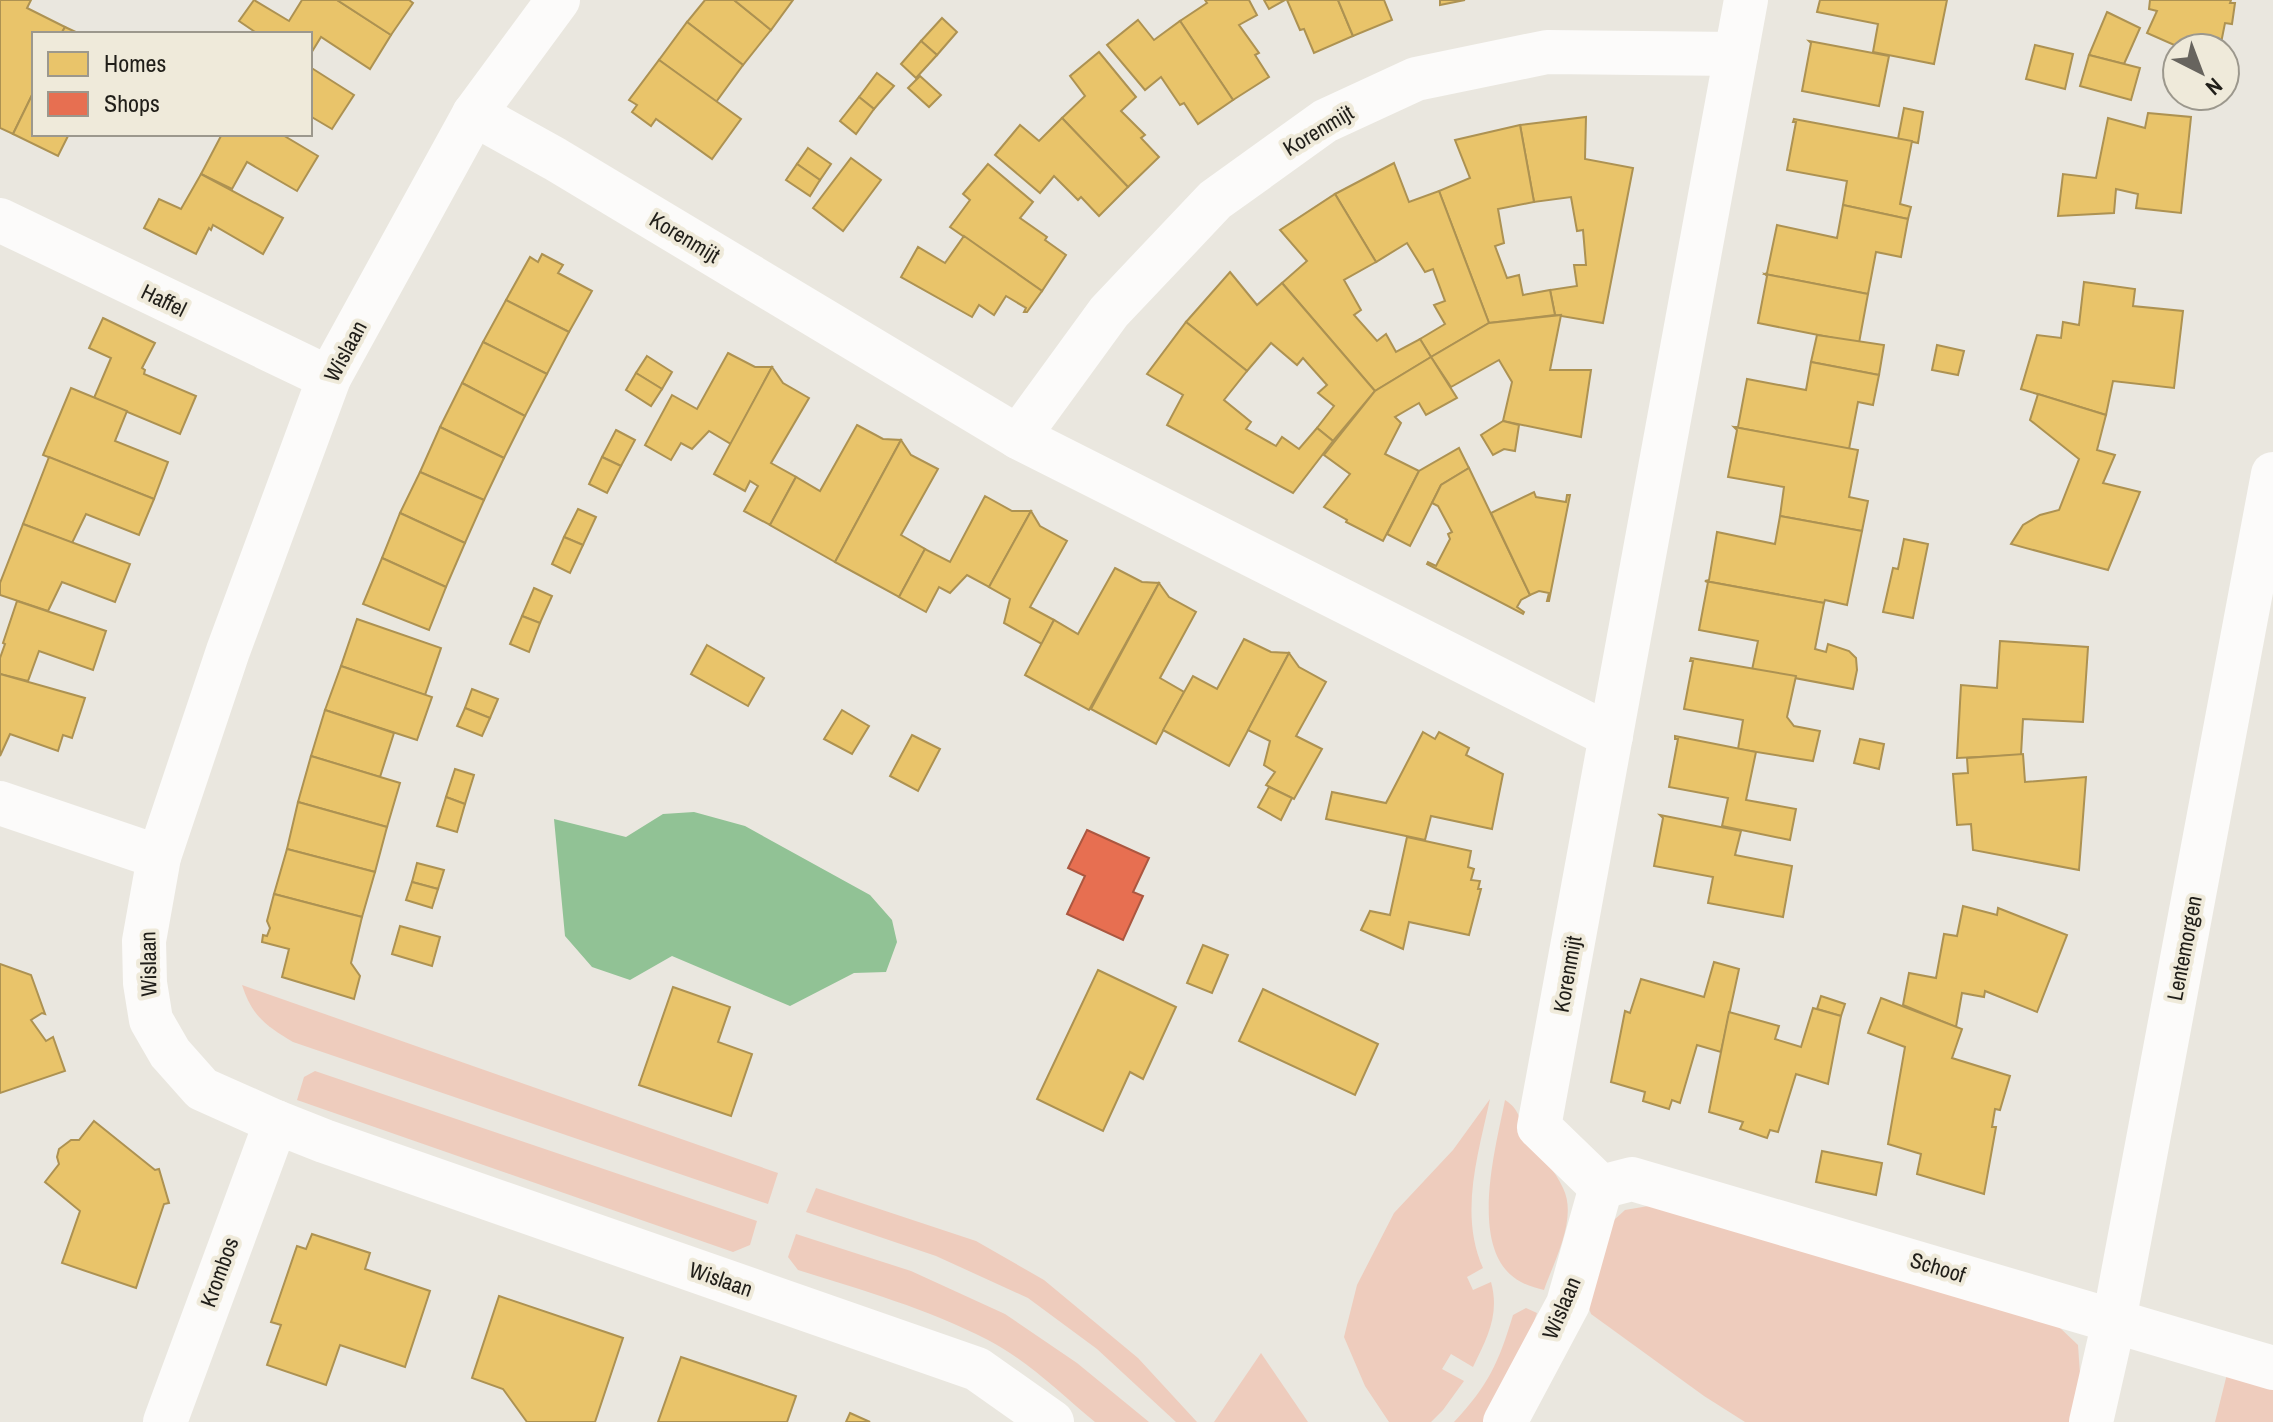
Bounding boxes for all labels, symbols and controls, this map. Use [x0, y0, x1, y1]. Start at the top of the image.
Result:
legend [32, 32, 312, 136]
north arrow [2161, 32, 2241, 112]
text: Homes [104, 47, 166, 79]
text: N [2200, 71, 2229, 102]
text: Shops [104, 87, 160, 119]
street label: Korenmijt [1277, 97, 1359, 163]
street label: Korenmijt [644, 204, 726, 270]
street label: Haffel [136, 276, 192, 324]
street label: Wislaan [316, 315, 374, 387]
street label: Lentemorgen [2159, 893, 2209, 1003]
street label: Wislaan [132, 931, 164, 997]
street label: Korenmijt [1546, 933, 1588, 1015]
street label: Krombos [193, 1233, 245, 1311]
street label: Schoof [1907, 1244, 1970, 1290]
street label: Wislaan [685, 1254, 757, 1304]
street label: Wislaan [1534, 1272, 1588, 1344]

